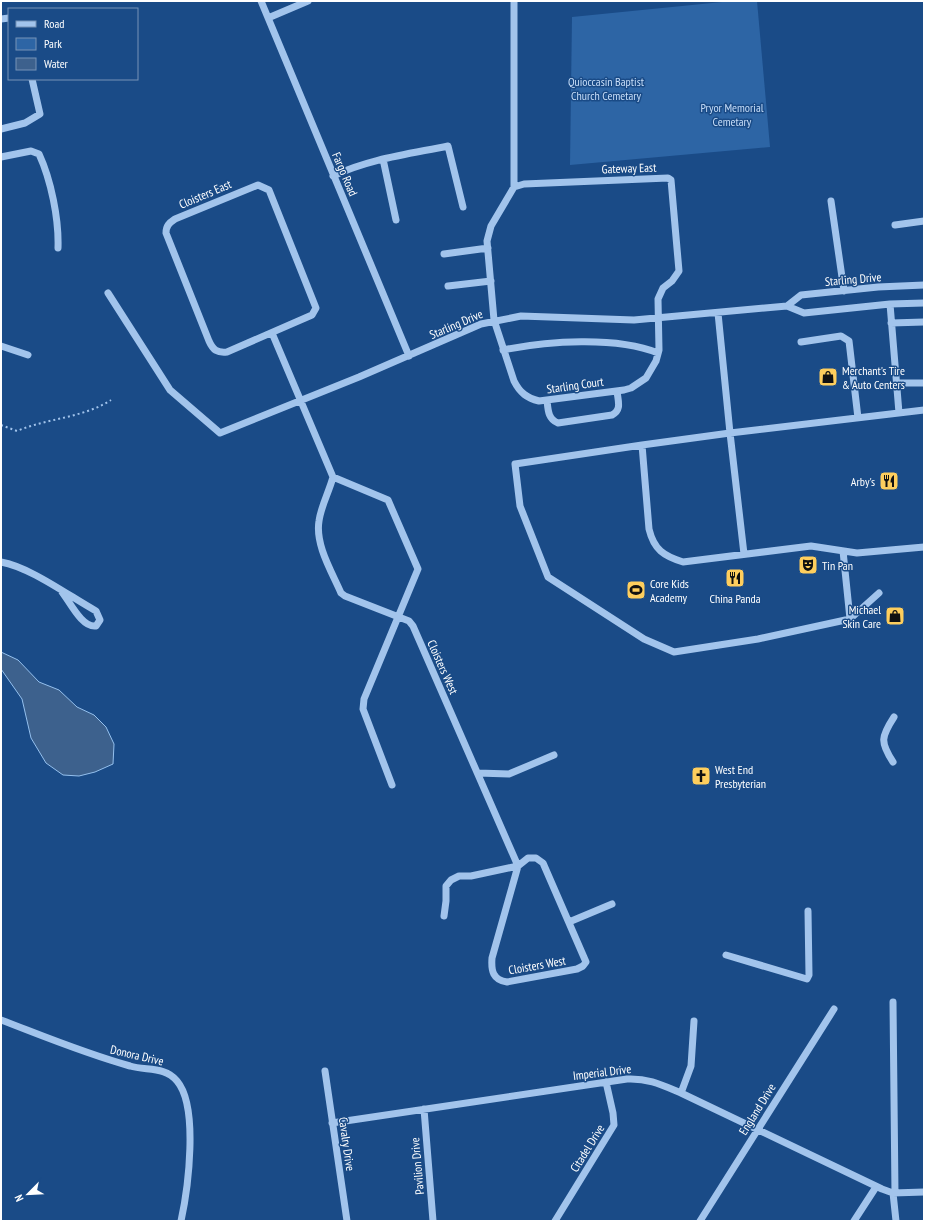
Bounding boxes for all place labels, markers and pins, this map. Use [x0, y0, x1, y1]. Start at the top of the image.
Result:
place label: Merchant's Tire & Auto Centers [842, 363, 905, 392]
shop icon: Merchant's Tire & Auto Centers [817, 366, 839, 388]
restaurant icon: Arby's [878, 470, 900, 492]
place label: Arby's [851, 474, 875, 489]
theatre icon: Tin Pan [797, 554, 819, 576]
place label: Tin Pan [822, 558, 853, 573]
restaurant icon: China Panda [724, 567, 746, 589]
place label: Core Kids Academy [650, 576, 689, 605]
sports icon: Core Kids Academy [625, 579, 647, 601]
place label: China Panda [709, 591, 761, 606]
place label: Michael Skin Care [842, 602, 881, 631]
shop icon: Michael Skin Care [884, 605, 906, 627]
place label: West End Presbyterian [715, 762, 766, 791]
church icon: West End Presbyterian [690, 765, 712, 787]

